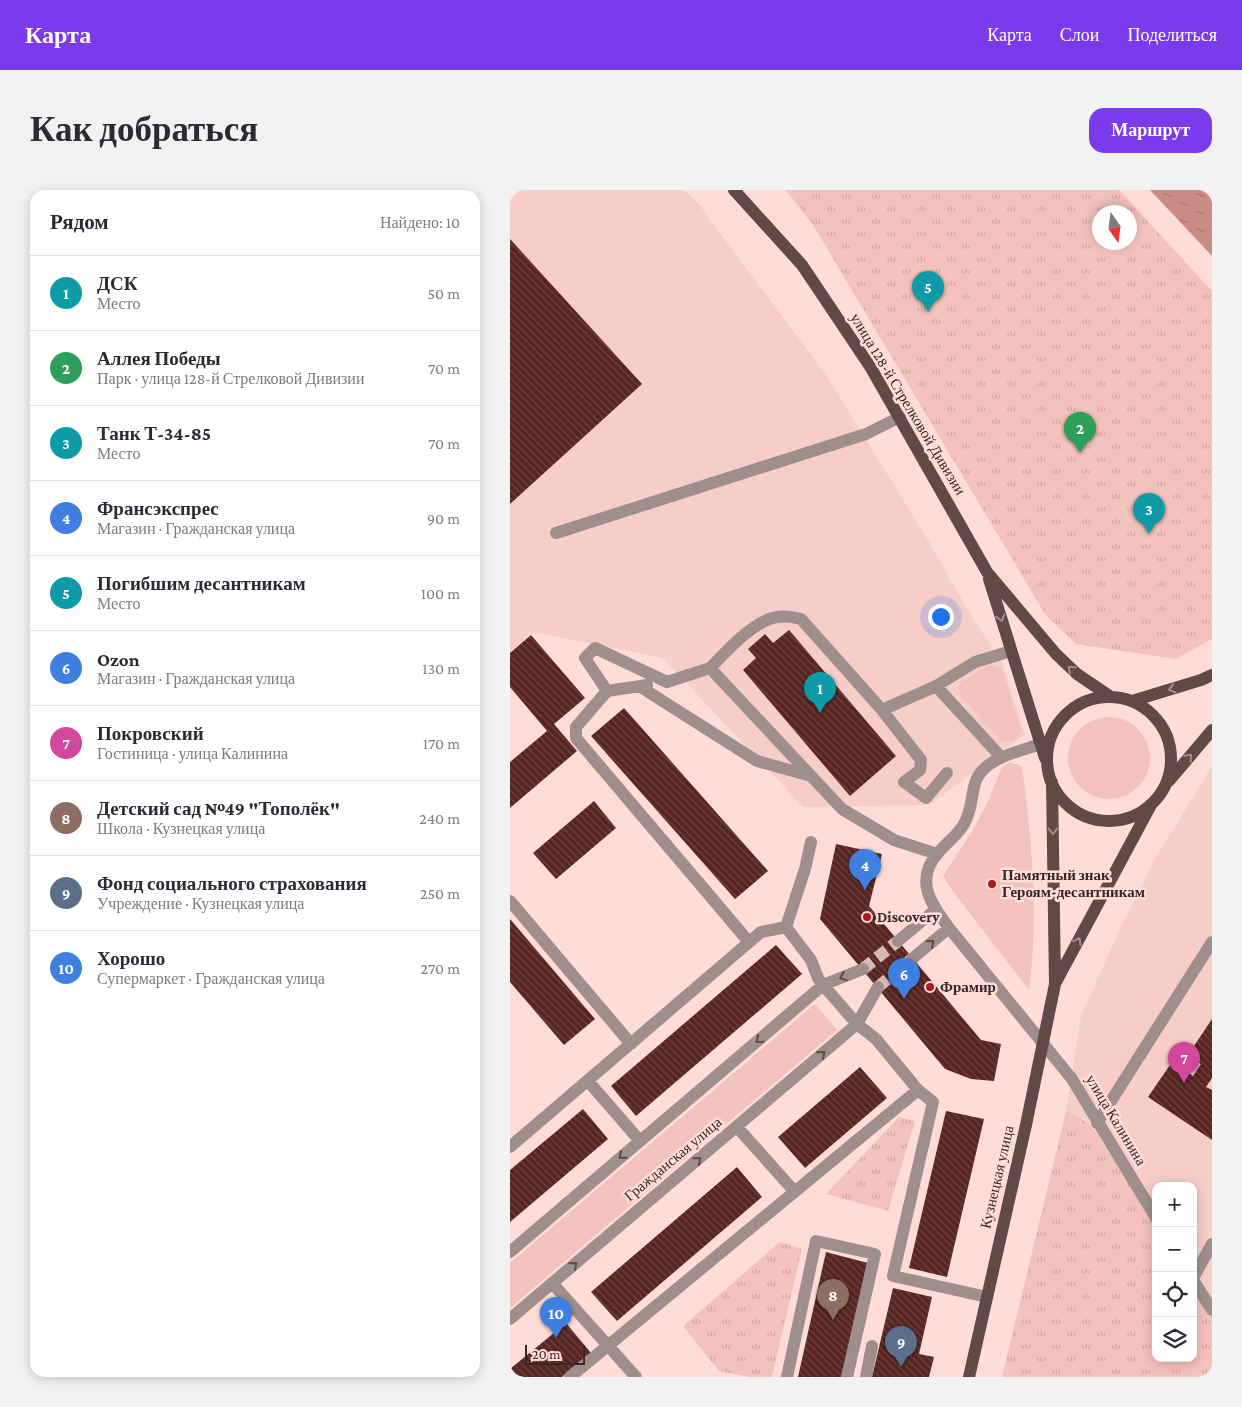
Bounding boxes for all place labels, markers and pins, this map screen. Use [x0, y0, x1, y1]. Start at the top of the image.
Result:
pin: 5 [912, 271, 944, 312]
pin: 2 [1064, 412, 1096, 453]
pin: 3 [1133, 493, 1165, 534]
pin: 1 [804, 672, 836, 713]
pin: 4 [849, 849, 881, 890]
place label: Памятный знак Героям-десантникам [1002, 867, 1145, 900]
marker: Памятный знак Героям-десантникам [986, 878, 998, 890]
place label: Discovery [877, 909, 940, 925]
marker: Discovery [861, 911, 873, 923]
pin: 6 [888, 958, 920, 999]
place label: Фрамир [940, 979, 996, 995]
marker: Фрамир [924, 981, 936, 993]
pin: 7 [1168, 1042, 1200, 1083]
pin: 8 [817, 1279, 849, 1320]
pin: 10 [540, 1297, 572, 1338]
pin: 9 [885, 1326, 917, 1367]

